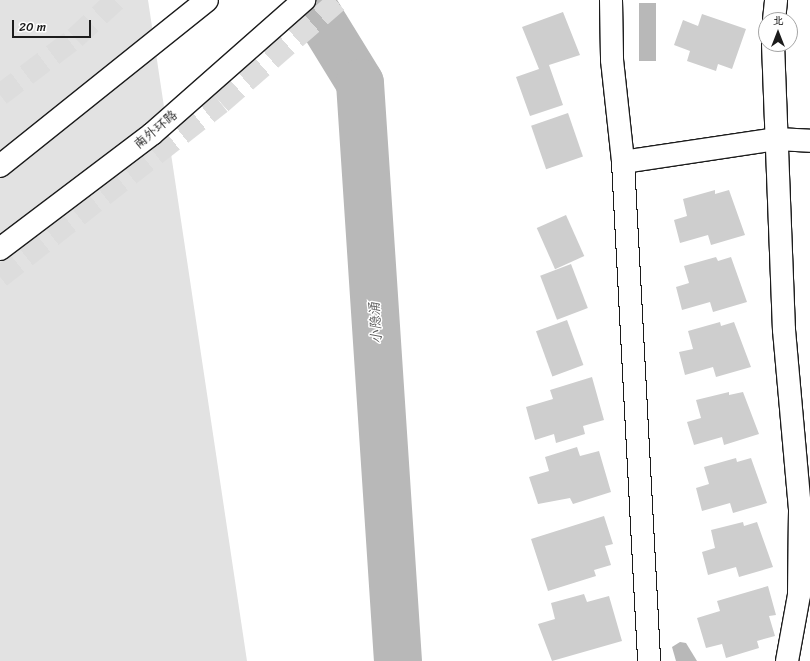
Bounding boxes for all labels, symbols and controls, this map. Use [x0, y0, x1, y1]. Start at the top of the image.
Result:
text: 北 [773, 11, 784, 30]
scale bar [14, 12, 93, 38]
north arrow [758, 12, 798, 52]
text: 20 m [19, 16, 46, 38]
street label: 南外环路 [131, 107, 181, 153]
water label: 小隐涌 [366, 301, 386, 345]

